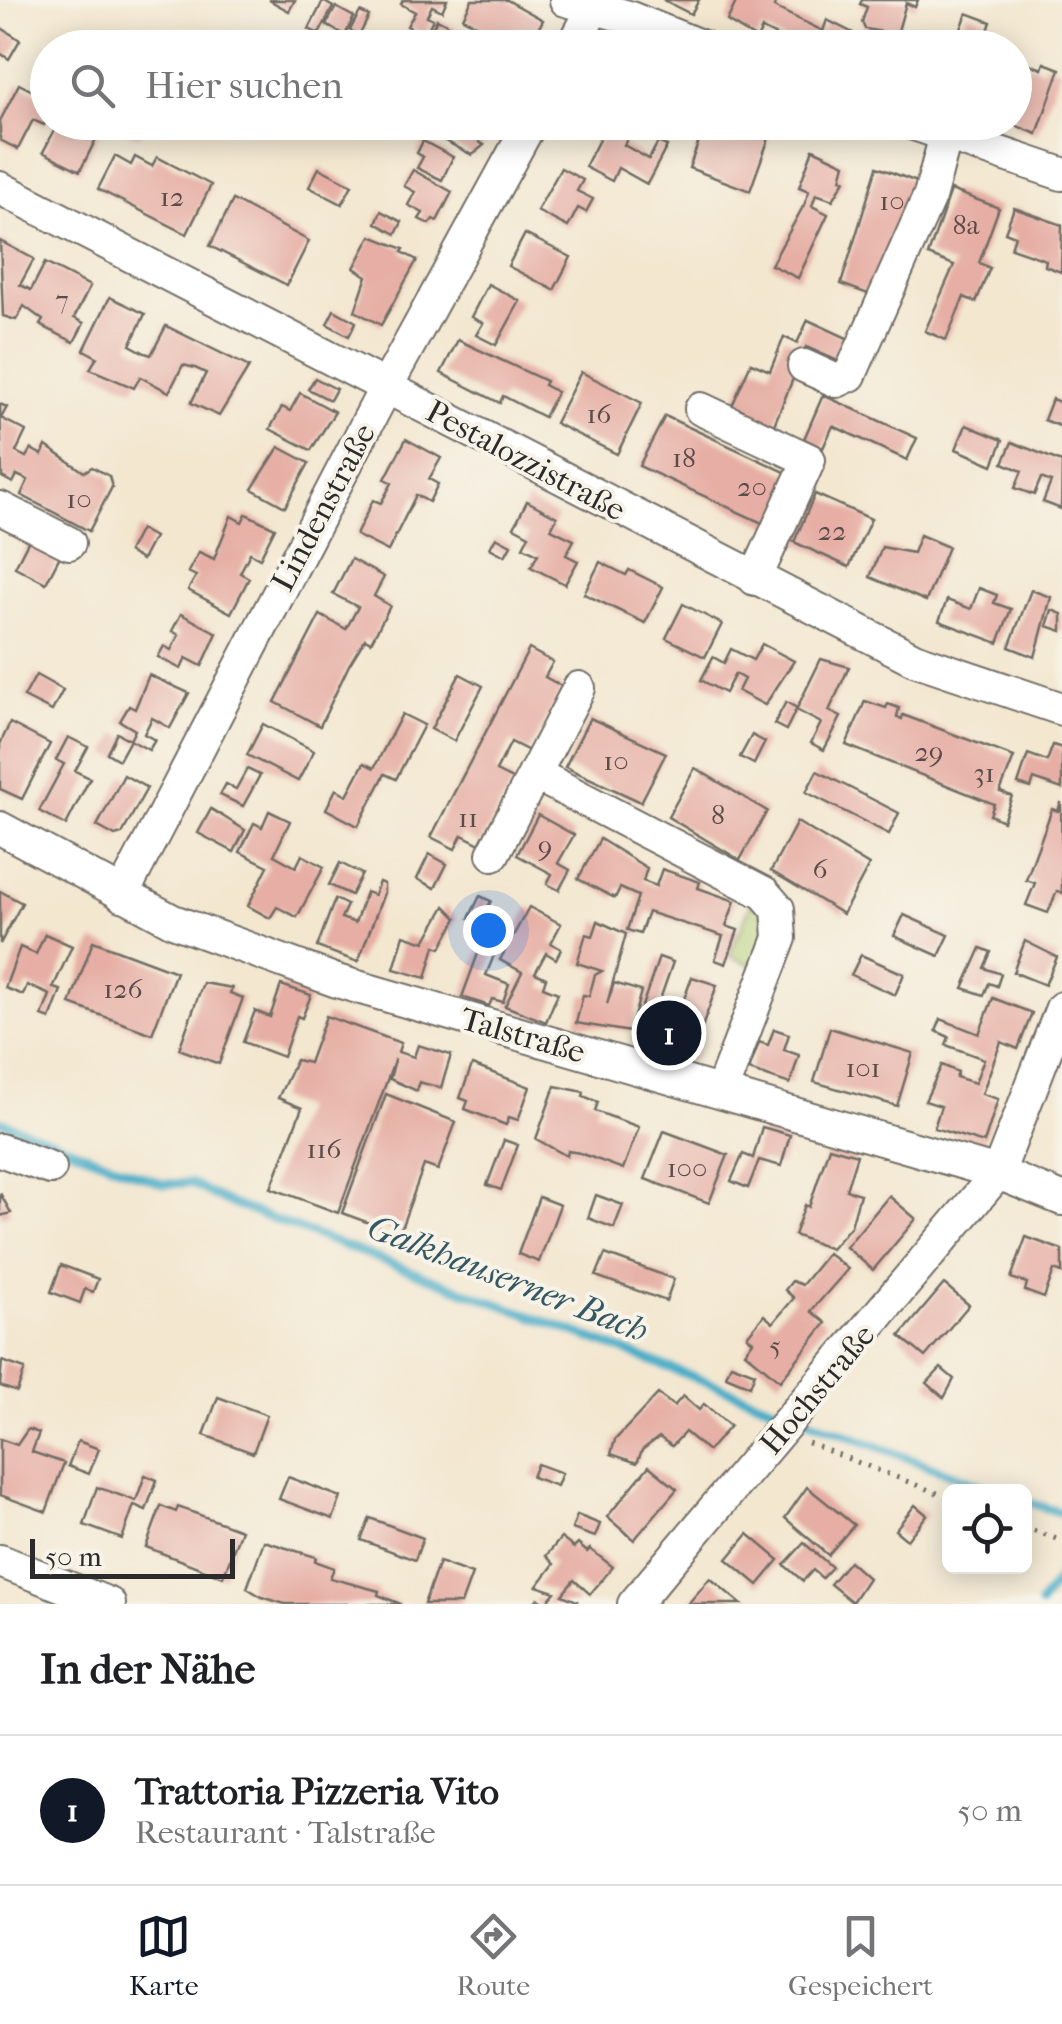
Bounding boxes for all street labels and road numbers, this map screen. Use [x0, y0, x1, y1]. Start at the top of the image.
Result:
street label: Pestalozzistraße [420, 392, 632, 528]
street label: Lindenstraße [264, 417, 383, 597]
street label: Talstraße [456, 1000, 589, 1071]
street label: Hochstraße [752, 1317, 882, 1462]

